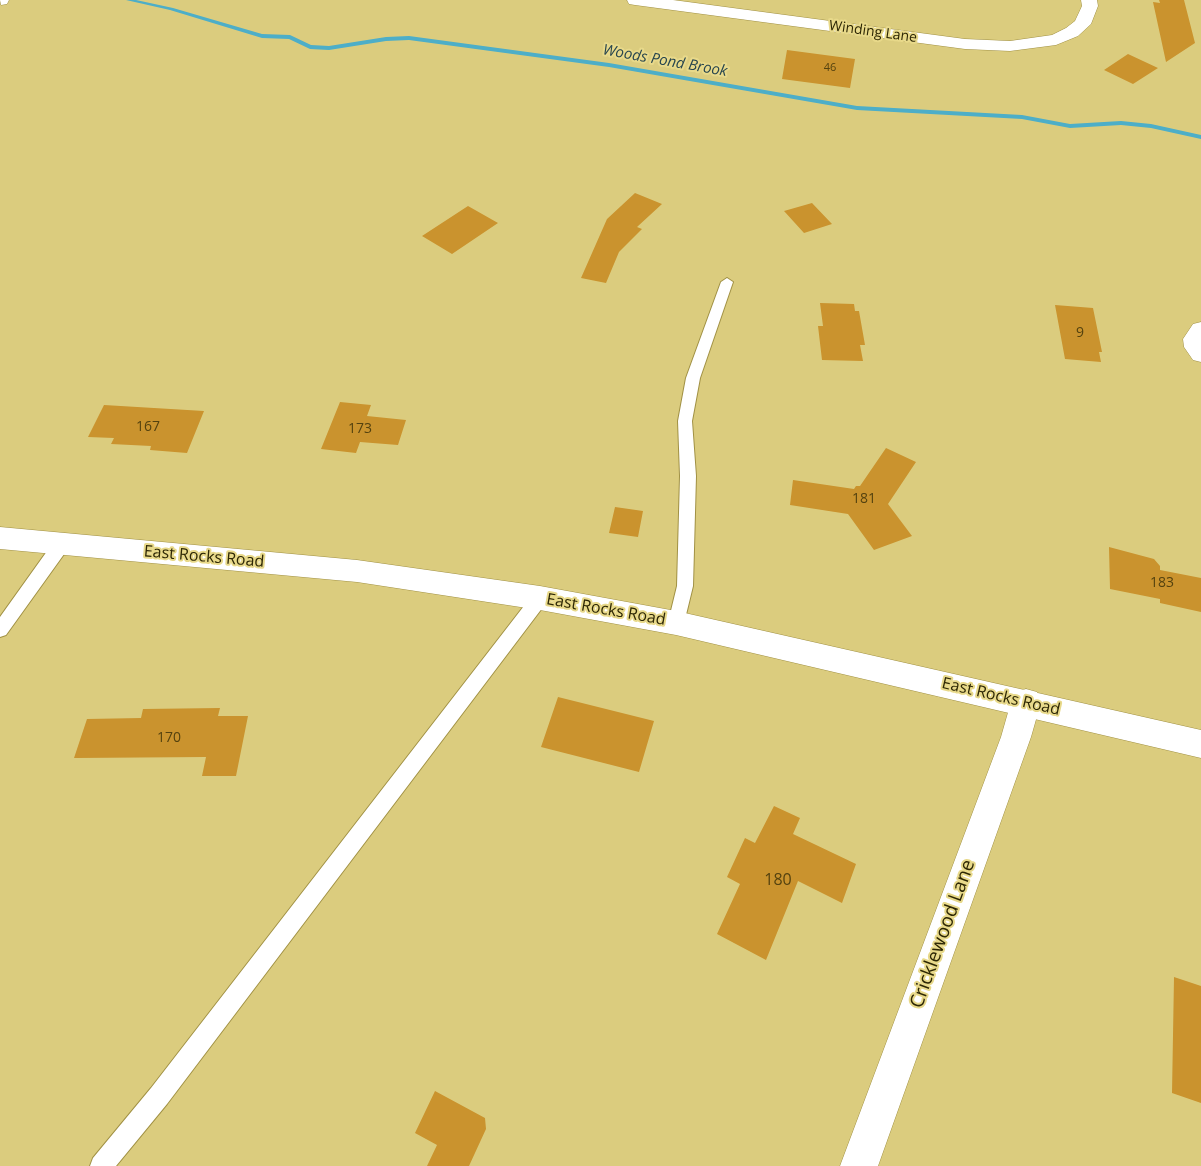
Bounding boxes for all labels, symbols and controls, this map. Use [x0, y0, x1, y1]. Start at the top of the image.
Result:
street label: Winding Lane [828, 18, 918, 46]
water label: Woods Pond Brook [601, 41, 729, 81]
house number: 46 [824, 61, 836, 75]
house number: 9 [1076, 325, 1084, 341]
house number: 167 [136, 419, 160, 435]
house number: 173 [348, 421, 372, 437]
house number: 181 [852, 491, 876, 507]
street label: East Rocks Road [143, 542, 265, 572]
house number: 183 [1150, 575, 1174, 591]
street label: East Rocks Road [545, 590, 667, 630]
street label: East Rocks Road [940, 674, 1062, 720]
house number: 170 [157, 730, 181, 746]
street label: Cricklewood Lane [906, 857, 980, 1011]
house number: 180 [764, 870, 792, 890]

